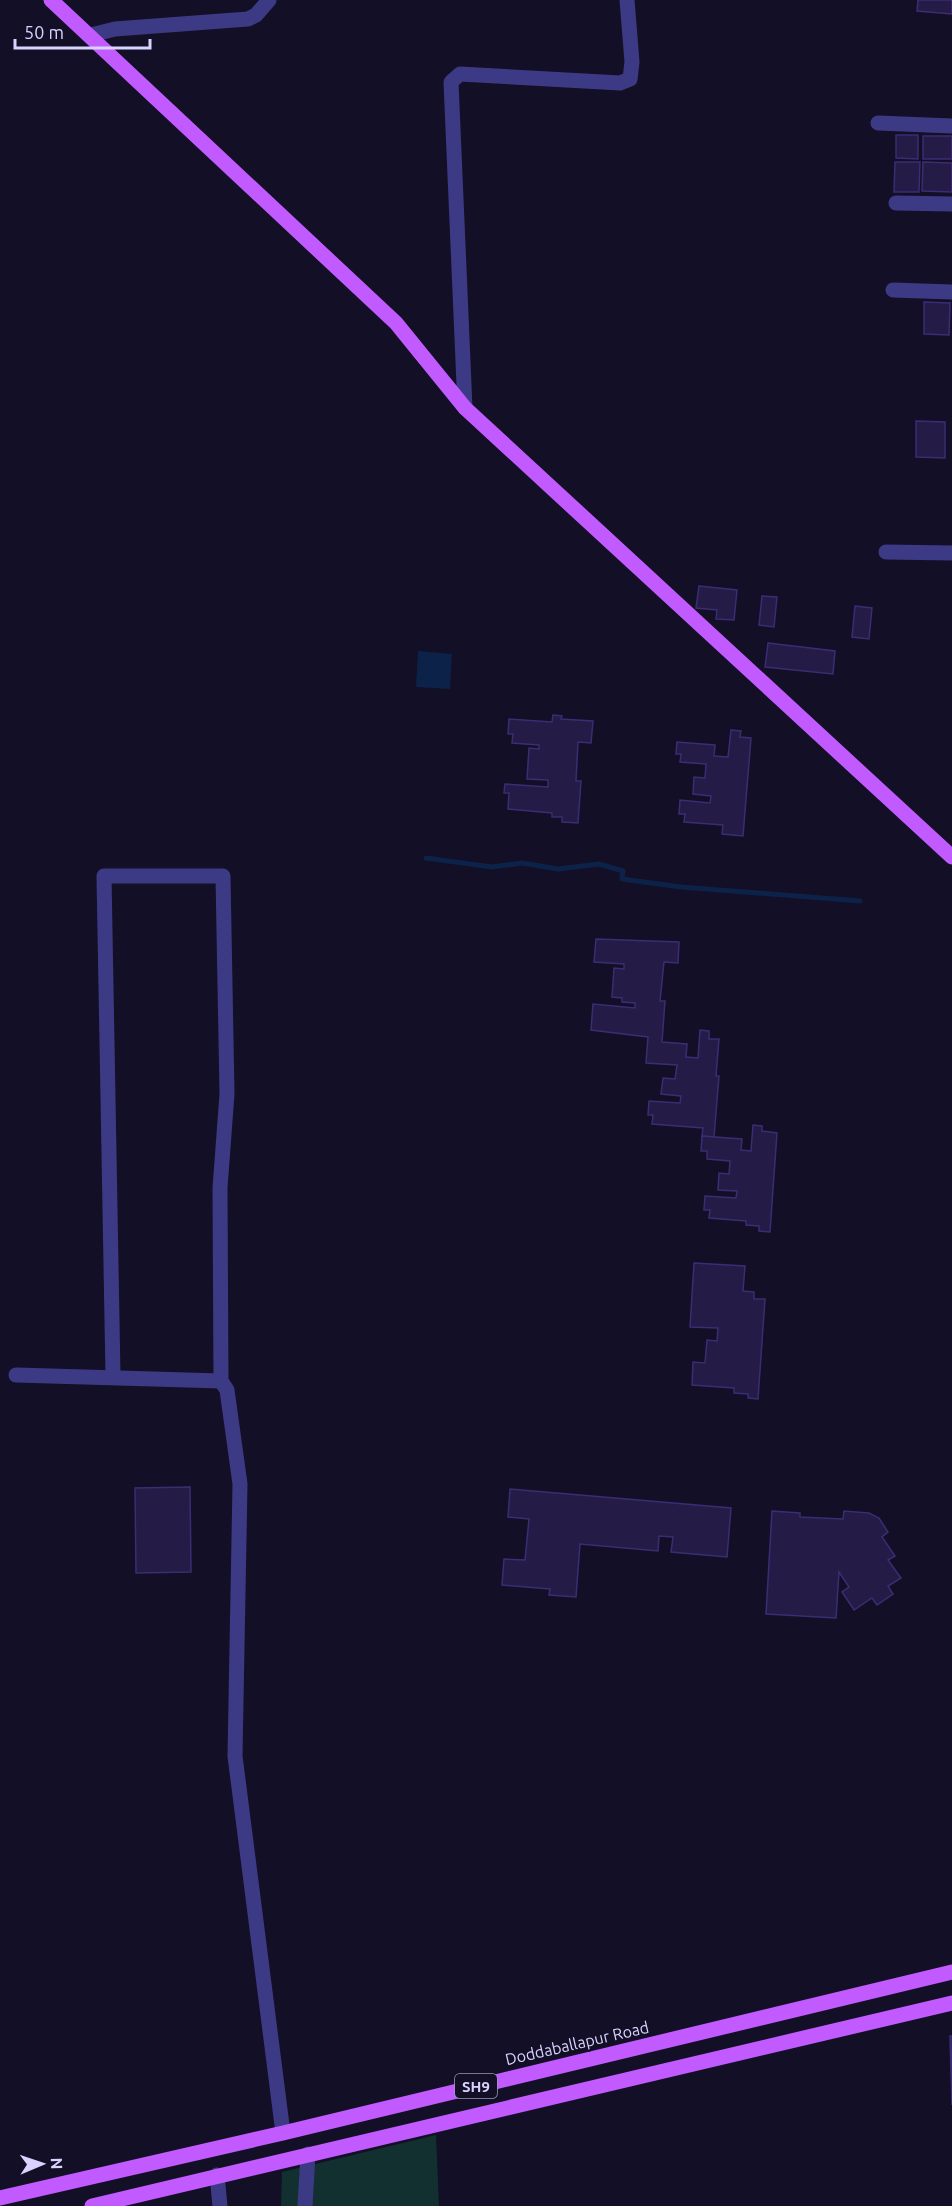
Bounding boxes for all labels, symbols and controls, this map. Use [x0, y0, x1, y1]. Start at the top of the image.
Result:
scale bar [15, 12, 150, 50]
text: 50 m [24, 22, 64, 42]
street label: Doddaballapur Road [503, 2018, 651, 2068]
road number: SH9 [455, 2074, 497, 2098]
north arrow [12, 2134, 72, 2194]
text: N [48, 2157, 66, 2170]

